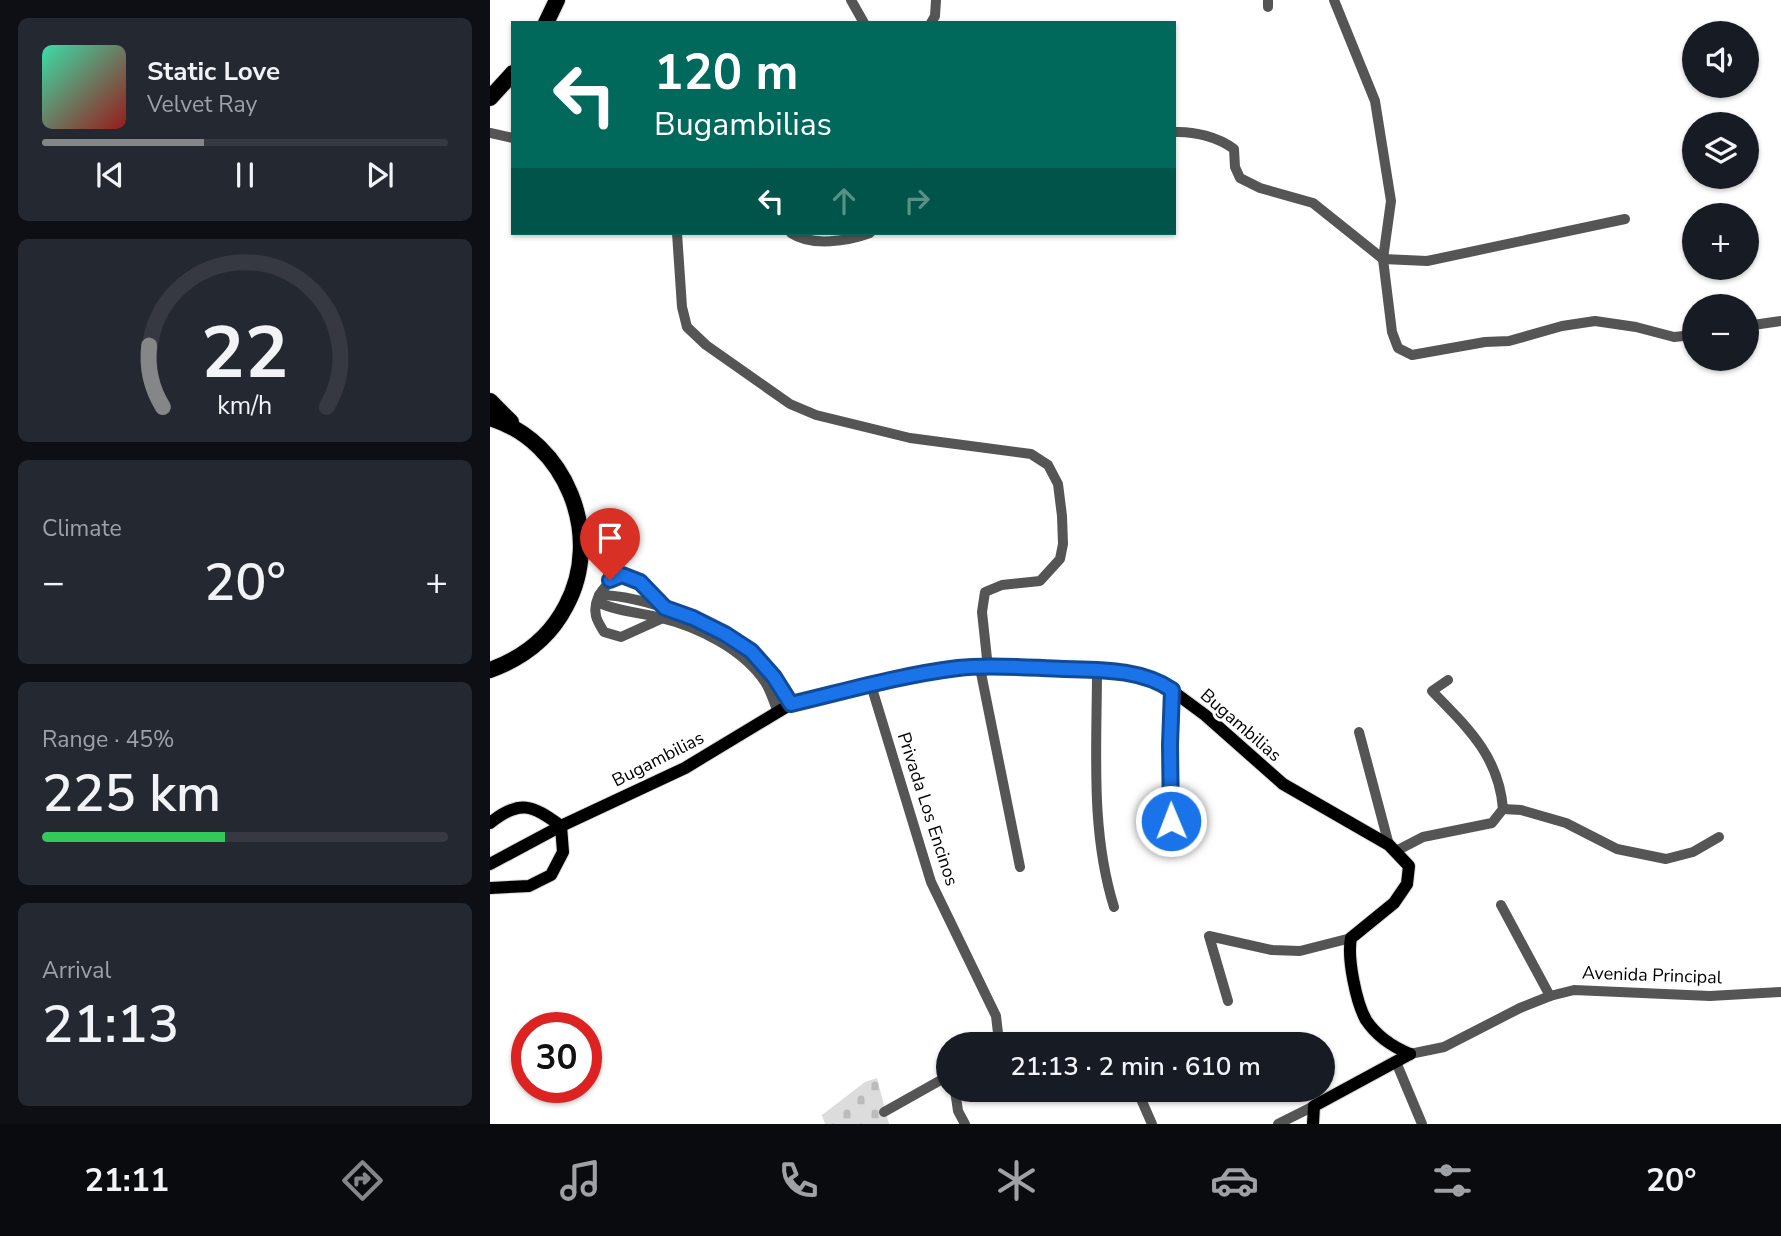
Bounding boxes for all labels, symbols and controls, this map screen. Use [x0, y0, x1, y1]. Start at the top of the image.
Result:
map controls [1682, 21, 1759, 371]
button: sound [1682, 21, 1759, 98]
text: 120 m [654, 39, 798, 106]
icon: left [539, 49, 630, 140]
text: Static Love [147, 54, 280, 89]
text: Velvet Ray [147, 89, 257, 120]
text: Bugambilias [654, 103, 832, 146]
button: layers [1682, 112, 1759, 189]
icon: previous [91, 156, 129, 194]
icon: pause [226, 156, 264, 194]
icon: next [361, 156, 399, 194]
icon: left [752, 182, 790, 220]
icon: ahead [825, 182, 863, 220]
icon: right [898, 182, 936, 220]
button: + [1682, 203, 1759, 280]
button: − [1682, 294, 1759, 371]
text: 22 [201, 303, 289, 403]
text: km/h [217, 389, 273, 423]
pin [580, 508, 640, 580]
text: Climate [42, 513, 122, 544]
icon: arrive [591, 519, 629, 557]
text: 20° [204, 547, 286, 618]
text: − [42, 557, 65, 608]
text: + [425, 557, 448, 608]
street label: Bugambilias [1195, 683, 1287, 767]
text: Range · 45% [42, 724, 174, 755]
street label: Bugambilias [608, 726, 708, 792]
street label: Privada Los Encinos [892, 729, 964, 889]
text: 225 km [42, 758, 221, 829]
position arrow [1134, 784, 1208, 858]
text: Arrival [42, 955, 111, 986]
street label: Avenida Principal [1581, 961, 1723, 989]
text: 21:13 [42, 989, 179, 1060]
speed limit sign: 30 [511, 1012, 602, 1103]
text: 21:13 · 2 min · 610 m [1010, 1049, 1261, 1084]
icon: directions [338, 1156, 387, 1205]
icon: music [556, 1156, 605, 1205]
icon: phone [774, 1156, 823, 1205]
icon: climate [992, 1156, 1041, 1205]
icon: car [1210, 1156, 1259, 1205]
icon: filters [1428, 1156, 1477, 1205]
text: 21:11 [84, 1159, 169, 1202]
text: 20° [1646, 1159, 1696, 1202]

